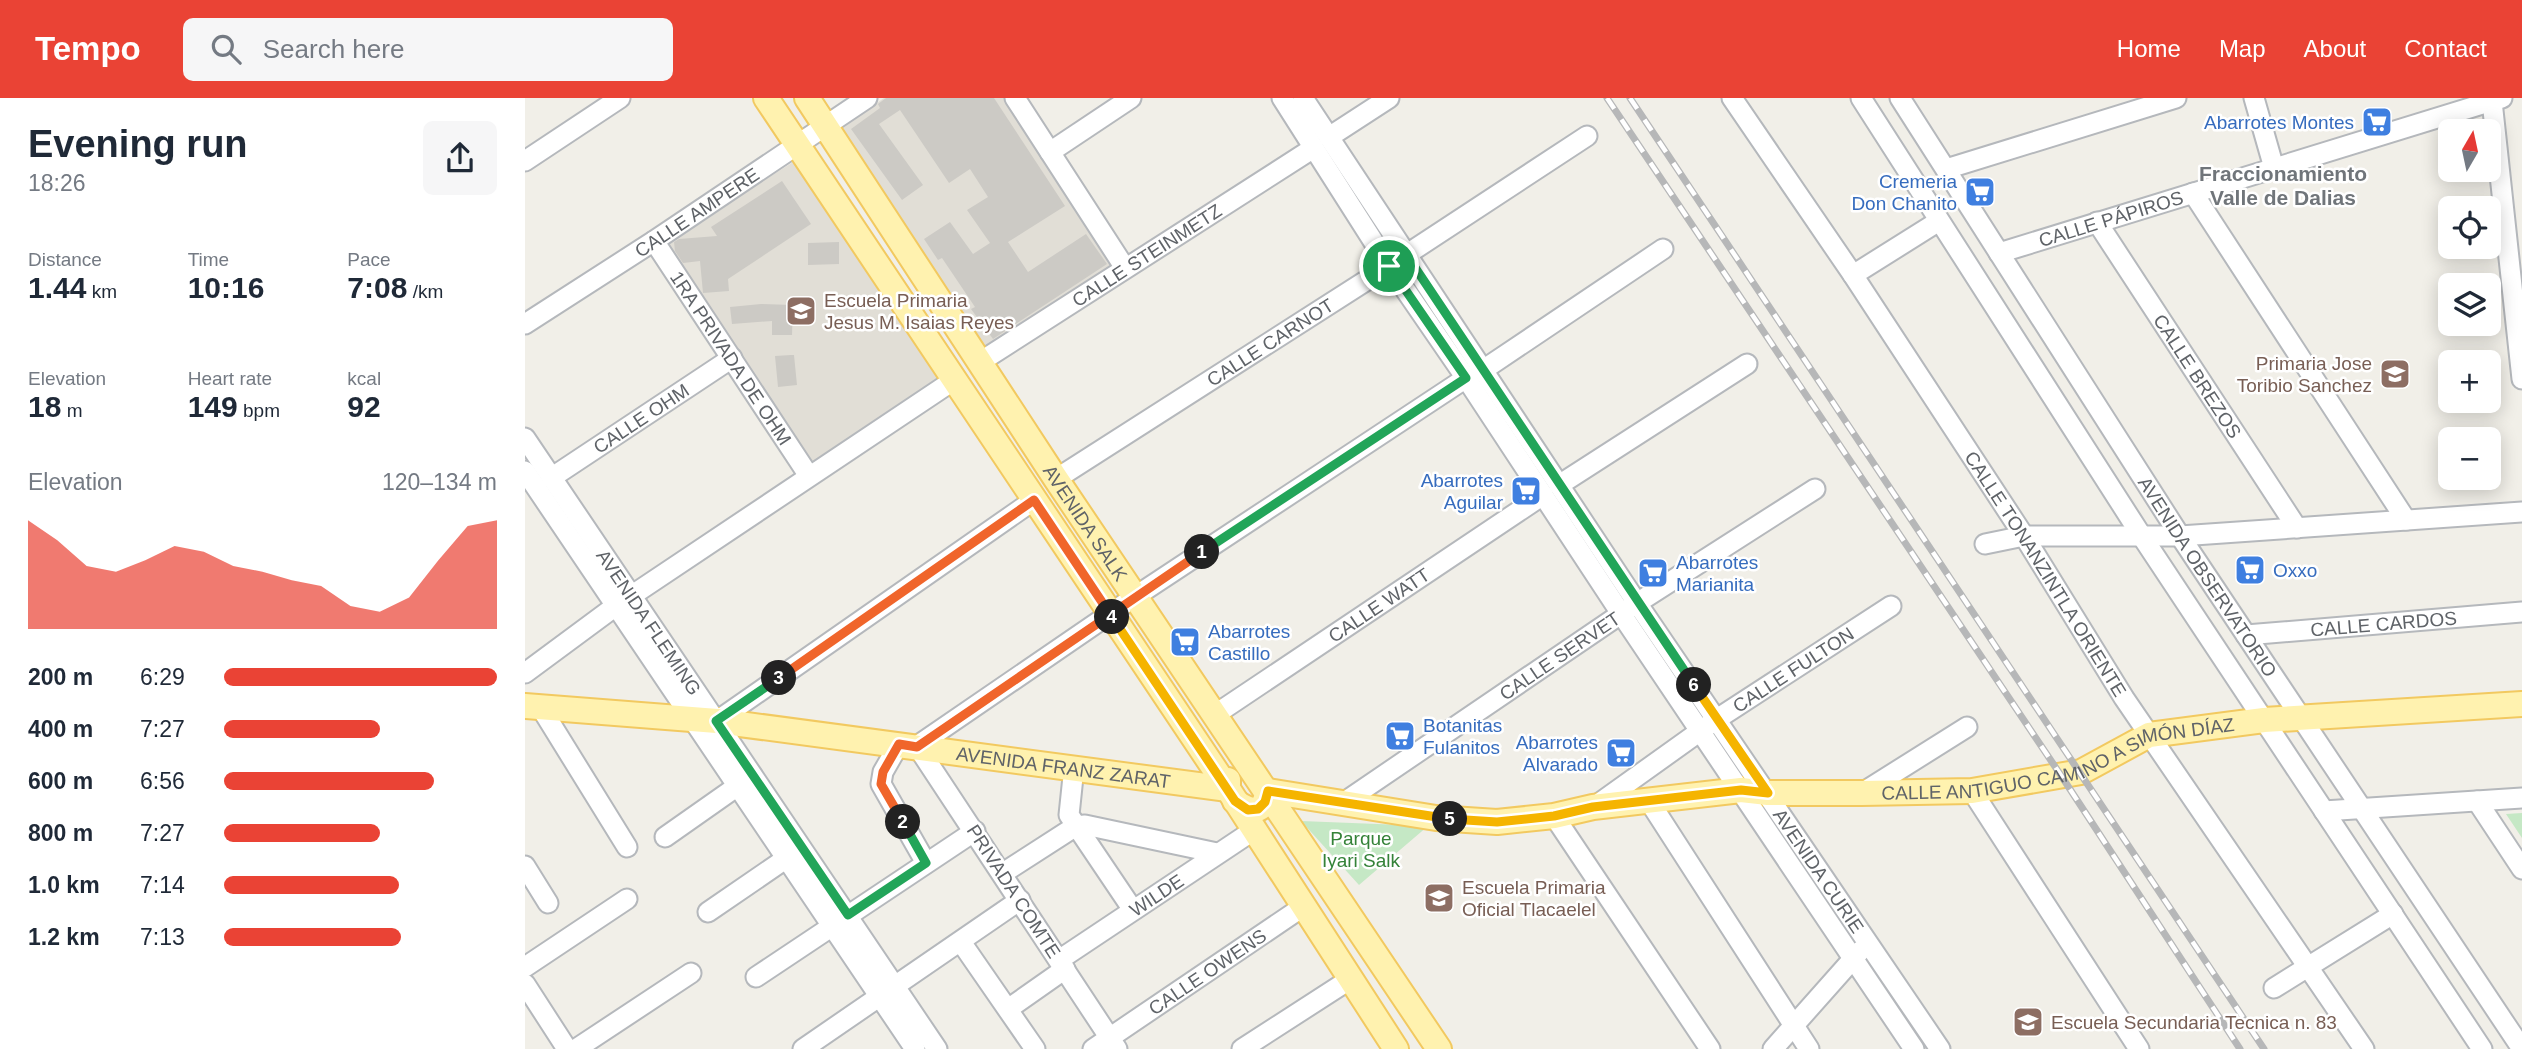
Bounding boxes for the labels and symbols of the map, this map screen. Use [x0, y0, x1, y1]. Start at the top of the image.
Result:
supermarket icon: Abarrotes Montes [2360, 105, 2394, 139]
place label: Abarrotes Montes [2204, 112, 2354, 133]
north arrow [2438, 119, 2501, 182]
district label: Fraccionamiento Valle de Dalias [2199, 162, 2367, 209]
street label: CALLE AMPERE [631, 164, 763, 262]
place label: Cremeria Don Chanito [1851, 171, 1957, 214]
supermarket icon: Cremeria Don Chanito [1963, 175, 1997, 209]
street label: CALLE PÁPIROS [2036, 187, 2186, 251]
street label: CALLE STEINMETZ [1068, 200, 1226, 311]
pin [1359, 236, 1419, 296]
street label: 1RA PRIVADA DE OHM [666, 267, 795, 449]
place label: Escuela Primaria Jesus M. Isaias Reyes [824, 290, 1014, 333]
school or university icon: Escuela Primaria Jesus M. Isaias Reyes [784, 294, 818, 328]
street label: CALLE CARNOT [1203, 294, 1338, 391]
street label: CALLE BREZOS [2149, 310, 2245, 442]
place label: Primaria Jose Toribio Sanchez [2237, 353, 2372, 396]
school or university icon: Primaria Jose Toribio Sanchez [2378, 357, 2412, 391]
street label: CALLE OHM [590, 380, 693, 458]
street label: CALLE TONANZINTLA ORIENTE [1960, 447, 2130, 700]
street label: AVENIDA SALK [1039, 461, 1132, 585]
place label: Abarrotes Aguilar [1421, 470, 1504, 513]
street label: AVENIDA OBSERVATORIO [2134, 473, 2281, 681]
supermarket icon: Abarrotes Aguilar [1509, 474, 1543, 508]
pin: 1 [1185, 534, 1219, 570]
street label: AVENIDA FLEMING [592, 546, 705, 699]
place label: Abarrotes Marianita [1676, 552, 1758, 595]
supermarket icon: Oxxo [2233, 553, 2267, 587]
supermarket icon: Abarrotes Marianita [1636, 556, 1670, 590]
place label: Oxxo [2273, 560, 2317, 581]
street label: CALLE WATT [1325, 564, 1434, 647]
pin: 4 [1095, 600, 1129, 634]
street label: CALLE SERVET [1496, 607, 1625, 704]
street label: CALLE CARDOS [2309, 607, 2458, 641]
place label: Abarrotes Castillo [1208, 621, 1290, 664]
street label: CALLE FULTON [1729, 623, 1858, 717]
supermarket icon: Abarrotes Castillo [1168, 625, 1202, 659]
pin: 3 [761, 660, 797, 696]
pin: 6 [1677, 668, 1711, 702]
street label: CALLE ANTIGUO CAMINO A SIMÓN DÍAZ [1881, 714, 2236, 804]
place label: Botanitas Fulanitos [1423, 715, 1502, 758]
supermarket icon: Botanitas Fulanitos [1383, 719, 1417, 753]
place label: Abarrotes Alvarado [1516, 732, 1598, 775]
supermarket icon: Abarrotes Alvarado [1604, 736, 1638, 770]
street label: AVENIDA FRANZ ZARAT [955, 743, 1172, 792]
pin: 5 [1433, 802, 1467, 836]
pin: 2 [885, 804, 921, 840]
street label: AVENIDA CURIE [1769, 805, 1868, 937]
street label: PRIVADA COMTE [963, 821, 1065, 962]
park label: Parque Iyari Salk [1322, 828, 1401, 871]
street label: WILDE [1126, 870, 1188, 921]
place label: Escuela Primaria Oficial Tlacaelel [1462, 877, 1606, 920]
school or university icon: Escuela Primaria Oficial Tlacaelel [1422, 881, 1456, 915]
street label: CALLE OWENS [1145, 925, 1270, 1019]
school or university icon: Escuela Secundaria Tecnica n. 83 [2011, 1005, 2045, 1039]
place label: Escuela Secundaria Tecnica n. 83 [2051, 1012, 2337, 1033]

